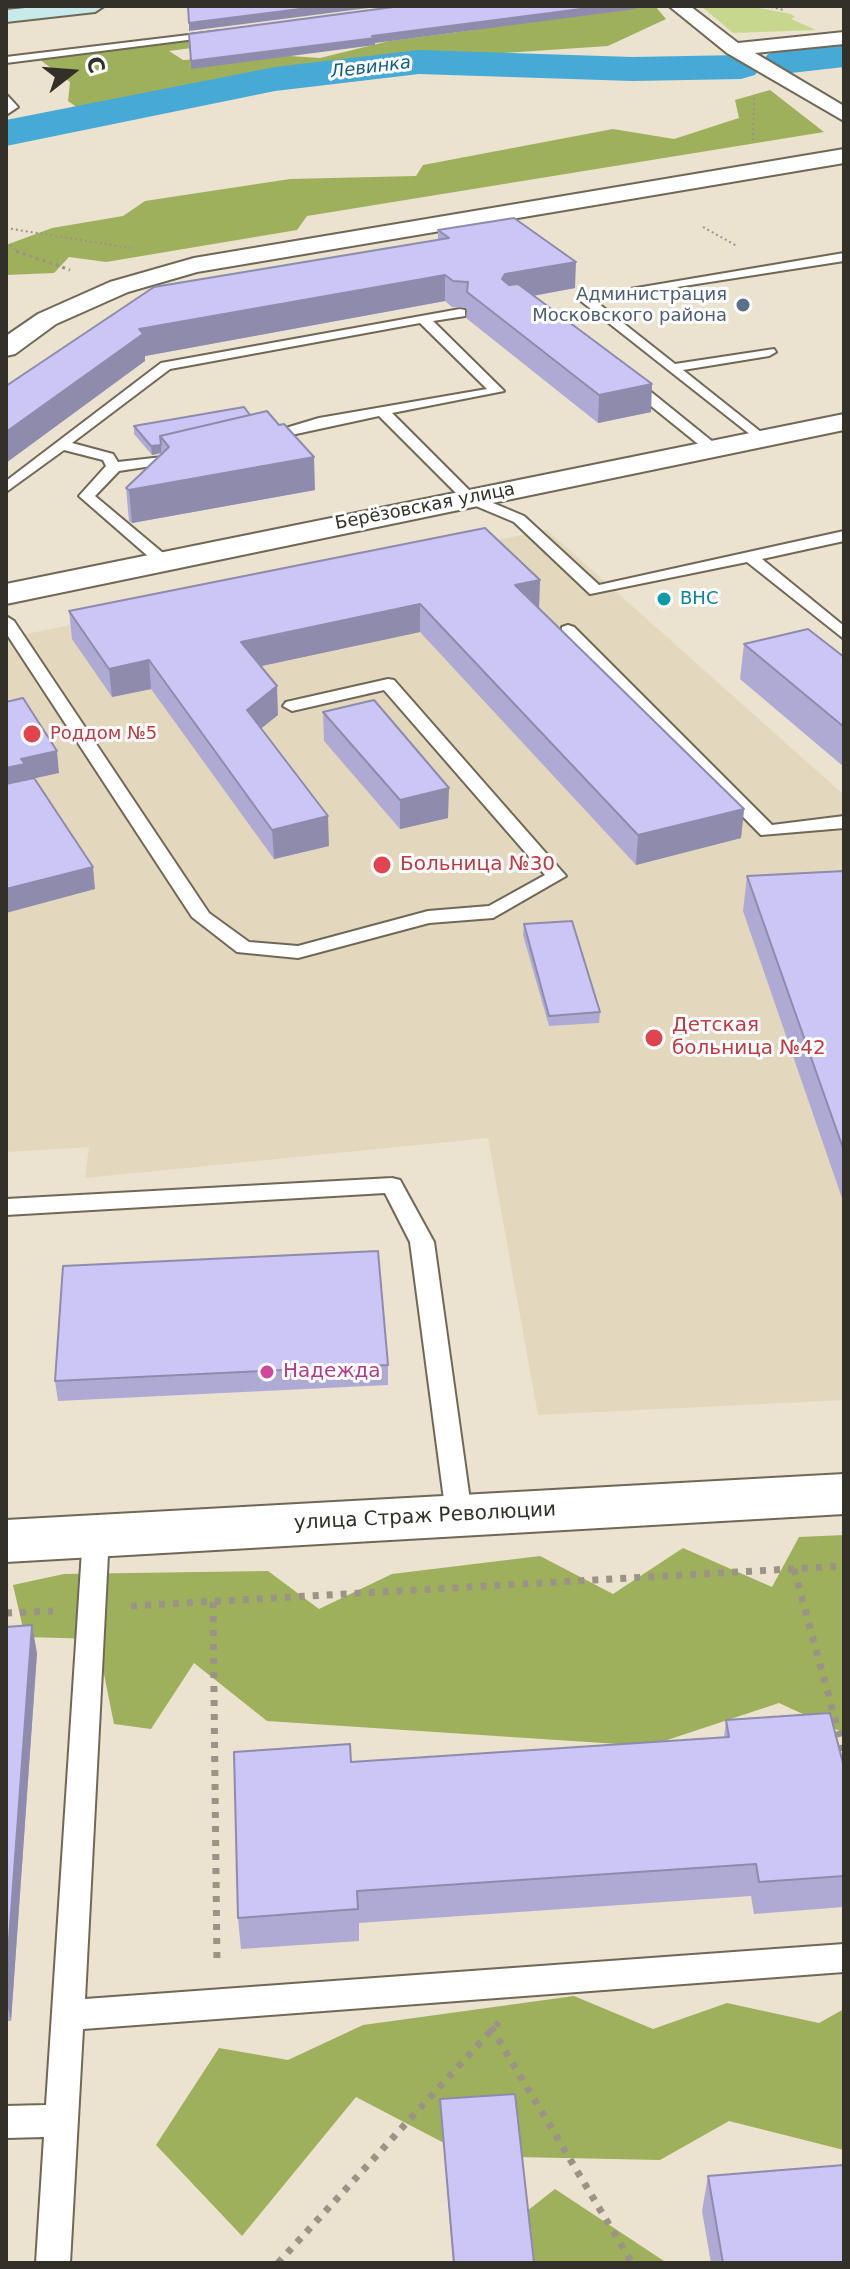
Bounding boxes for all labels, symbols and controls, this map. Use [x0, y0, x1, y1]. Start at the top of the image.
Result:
north arrow [32, 32, 112, 112]
water label: Левинка [330, 52, 412, 84]
text: С [81, 53, 110, 76]
place label: Администрация Московского района [532, 284, 727, 326]
marker: Администрация Московского района [734, 296, 752, 314]
street label: Берёзовская улица [333, 479, 517, 535]
place label: ВНС [680, 588, 718, 610]
marker: ВНС [655, 590, 673, 608]
marker: Роддом №5 [21, 723, 43, 745]
place label: Роддом №5 [50, 723, 157, 745]
place label: Больница №30 [400, 853, 555, 877]
marker: Больница №30 [371, 854, 393, 876]
place label: Детская больница №42 [672, 1014, 826, 1061]
marker: Детская больница №42 [643, 1027, 665, 1049]
place label: Надежда [283, 1360, 381, 1384]
marker: Надежда [258, 1363, 276, 1381]
street label: улица Страж Революции [293, 1498, 557, 1536]

